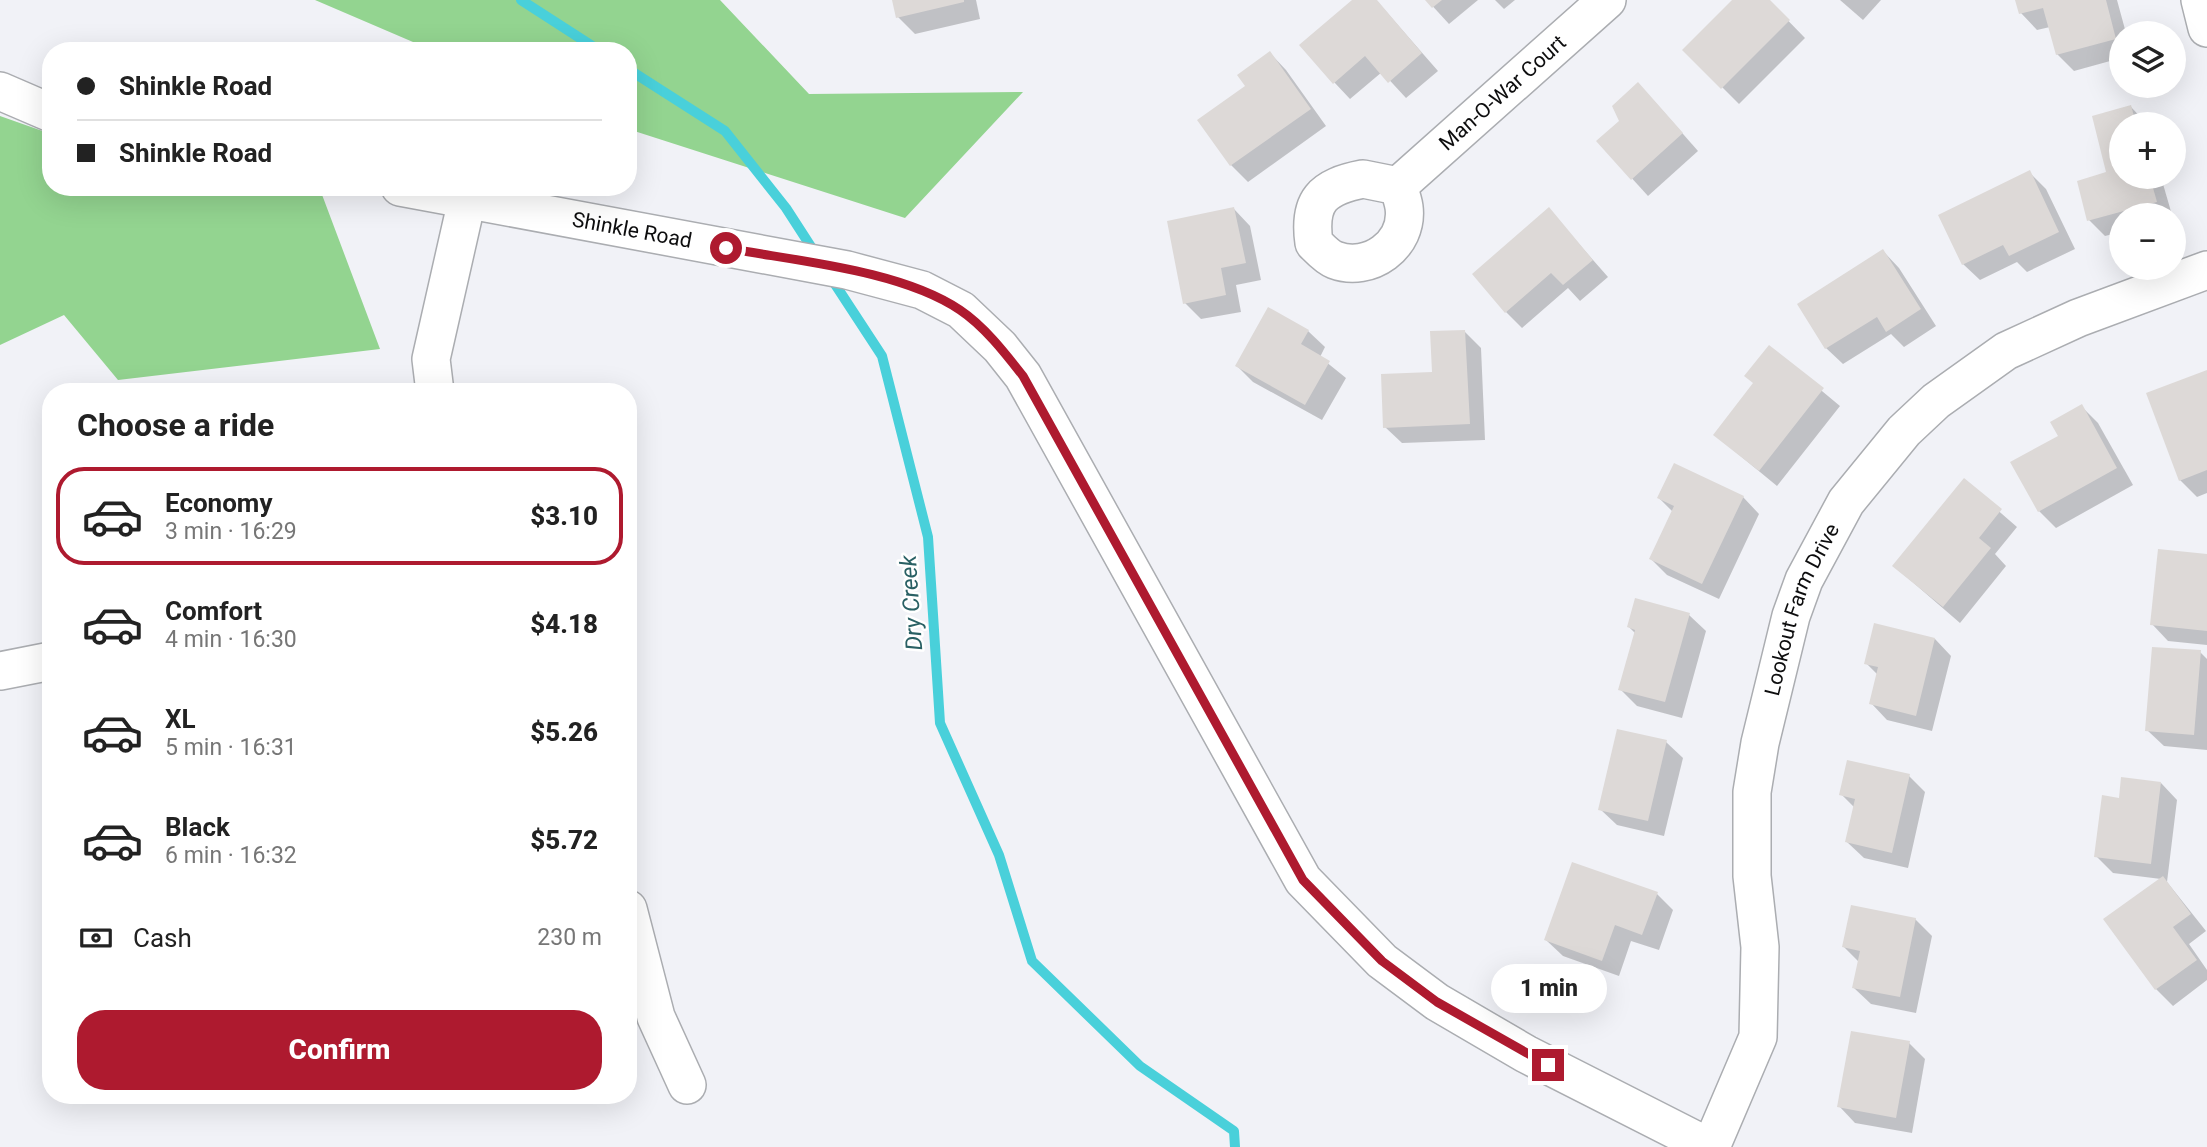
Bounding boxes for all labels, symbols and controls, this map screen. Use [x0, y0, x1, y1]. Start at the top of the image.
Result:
map controls [2109, 21, 2186, 280]
button: layers [2109, 21, 2186, 98]
street label: Man-O-War Court [1434, 30, 1571, 156]
text: Shinkle Road [119, 71, 272, 101]
button: + [2109, 112, 2186, 189]
text: Shinkle Road [119, 138, 272, 168]
button: − [2109, 203, 2186, 280]
street label: Shinkle Road [570, 207, 694, 253]
route start [710, 232, 742, 264]
text: Choose a ride [77, 406, 274, 444]
icon: car [81, 485, 144, 548]
text: Economy [165, 488, 272, 518]
text: $3.10 [530, 501, 598, 531]
text: 3 min · 16:29 [165, 518, 297, 545]
street label: Lookout Farm Drive [1760, 519, 1844, 698]
water label: Dry Creek [895, 554, 928, 652]
icon: car [81, 593, 144, 656]
text: Comfort [165, 596, 262, 626]
text: $4.18 [530, 609, 598, 639]
text: 4 min · 16:30 [165, 626, 297, 653]
icon: car [81, 701, 144, 764]
text: XL [165, 704, 196, 734]
text: $5.26 [530, 717, 598, 747]
text: 5 min · 16:31 [165, 734, 297, 761]
icon: car [81, 809, 144, 872]
text: Black [165, 812, 230, 842]
text: $5.72 [530, 825, 598, 855]
text: 6 min · 16:32 [165, 842, 297, 869]
icon: cash [77, 919, 115, 957]
text: Cash [133, 923, 192, 953]
text: 230 m [537, 924, 602, 951]
callout: 1 min [1490, 964, 1606, 1012]
text: 1 min [1520, 975, 1578, 1002]
button: Confirm [77, 1010, 602, 1090]
route end [1532, 1049, 1564, 1081]

